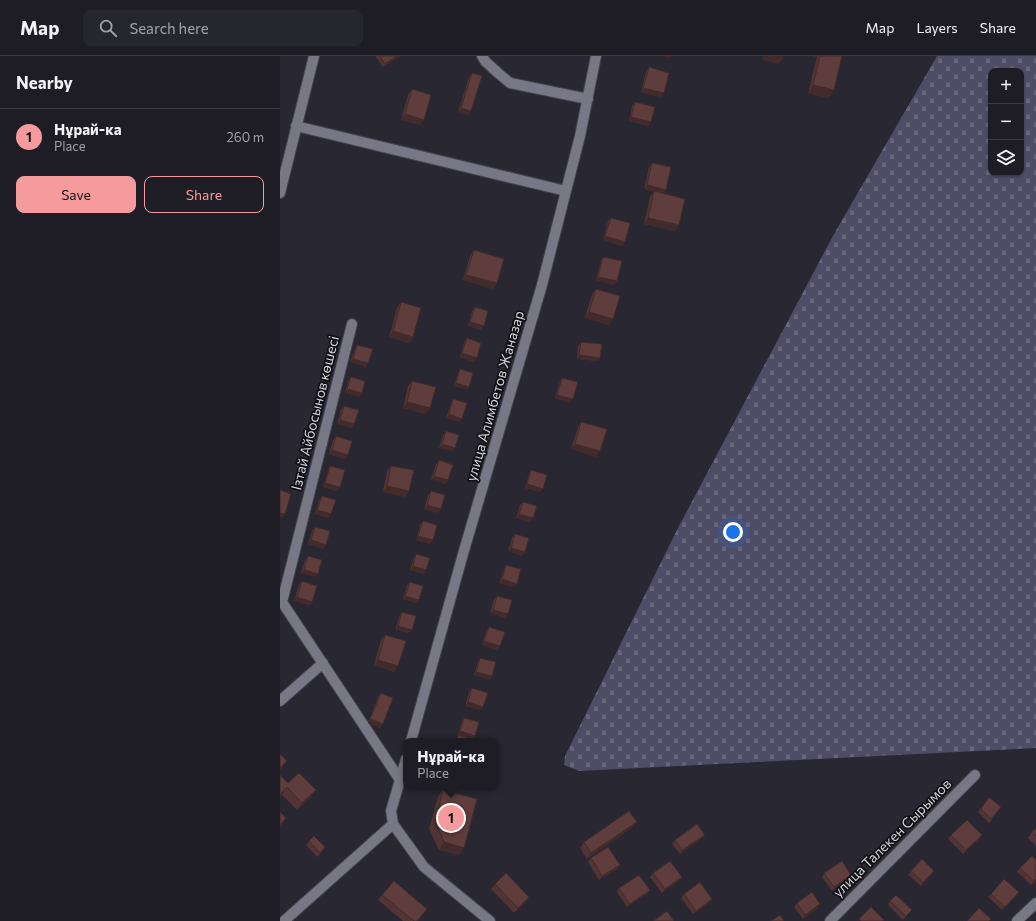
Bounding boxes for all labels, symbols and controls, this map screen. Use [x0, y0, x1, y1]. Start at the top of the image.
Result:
search box [83, 10, 363, 46]
text: Map [20, 16, 59, 39]
icon: search [97, 17, 119, 39]
text: Search here [129, 19, 209, 37]
text: Map [866, 19, 894, 36]
text: Layers [916, 19, 958, 36]
text: Share [980, 19, 1016, 36]
map controls [988, 68, 1024, 176]
button: + [988, 68, 1024, 104]
text: Nearby [16, 72, 73, 93]
button: − [988, 104, 1024, 140]
text: Нұрай-ка [54, 120, 122, 138]
text: 1 [26, 129, 32, 145]
text: 260 m [227, 129, 264, 145]
text: Place [54, 138, 86, 154]
button: layers [988, 140, 1024, 176]
button: Save [16, 176, 136, 213]
button: Share [144, 176, 264, 213]
street label: улица Алимбетов Жаназар [462, 309, 527, 483]
street label: Ізтай Айбосынов көшесі [287, 334, 342, 492]
your location [723, 522, 743, 542]
popup [403, 738, 499, 790]
text: Нұрай-ка [417, 747, 485, 765]
text: Place [417, 765, 449, 781]
street label: улица Талекен Сырымов [829, 775, 954, 900]
pin: 1 [438, 803, 464, 833]

